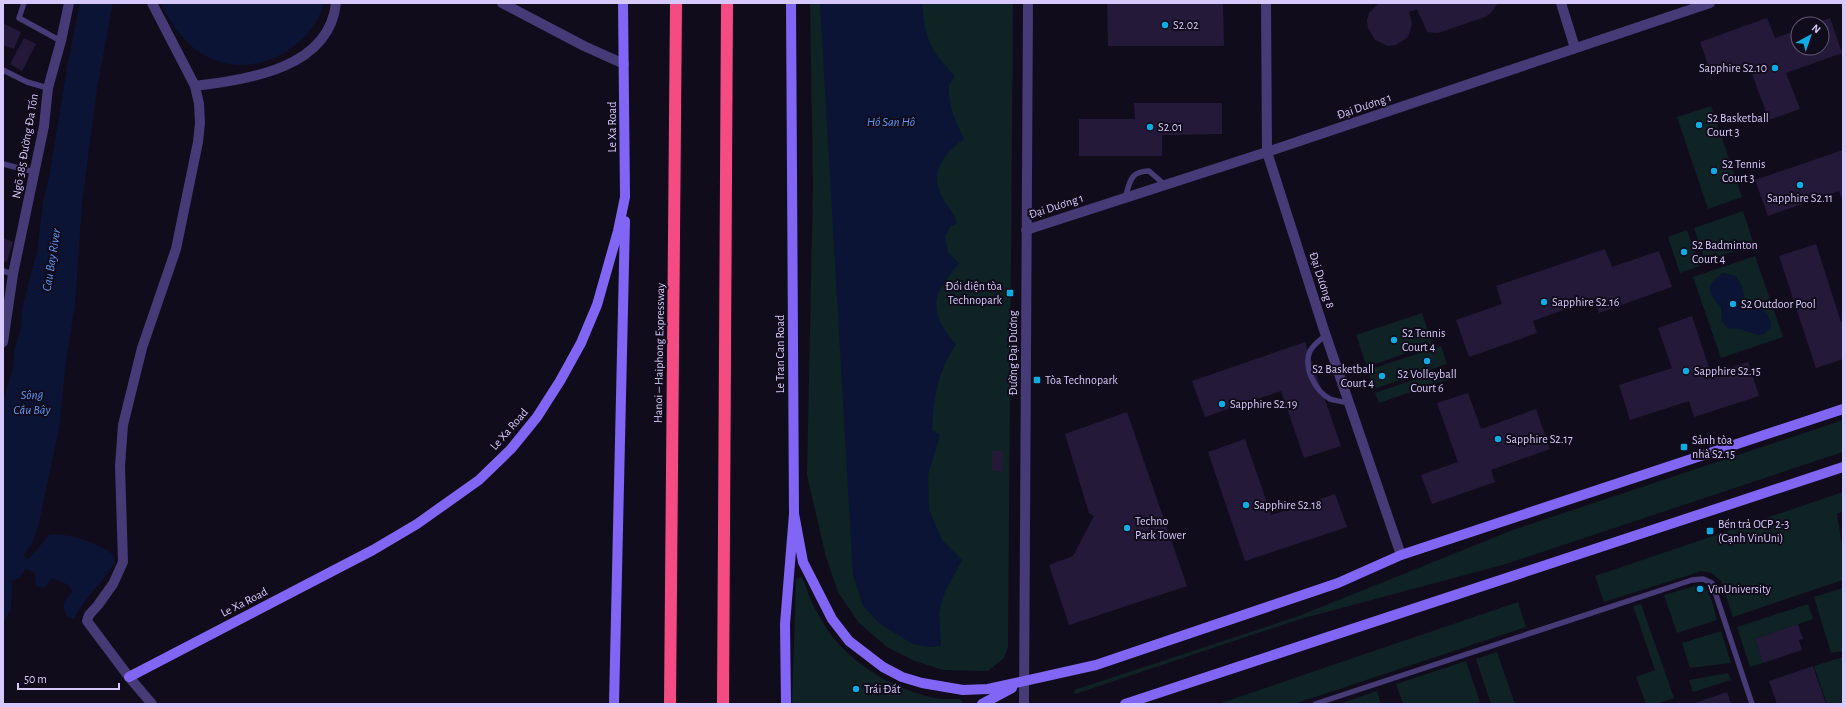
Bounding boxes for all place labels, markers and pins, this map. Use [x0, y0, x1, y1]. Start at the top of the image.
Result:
place label: S2.02 [1173, 19, 1199, 31]
marker: S2.02 [1160, 20, 1170, 30]
place label: Sapphire S2.10 [1699, 62, 1767, 74]
marker: Sapphire S2.10 [1770, 63, 1780, 73]
place label: S2 Basketball Court 3 [1707, 112, 1769, 138]
marker: S2 Basketball Court 3 [1694, 120, 1704, 130]
place label: S2.01 [1158, 121, 1182, 133]
marker: S2.01 [1145, 122, 1155, 132]
place label: S2 Tennis Court 3 [1722, 158, 1765, 184]
marker: S2 Tennis Court 3 [1709, 166, 1719, 176]
marker: Sapphire S2.11 [1795, 180, 1805, 190]
place label: Sapphire S2.11 [1767, 192, 1833, 204]
place label: S2 Badminton Court 4 [1692, 239, 1758, 265]
marker: S2 Badminton Court 4 [1679, 247, 1689, 257]
place label: Đối diện tòa Technopark [945, 280, 1003, 306]
marker: Đối diện tòa Technopark [1005, 288, 1015, 298]
place label: Sapphire S2.16 [1552, 296, 1620, 308]
marker: Sapphire S2.16 [1539, 297, 1549, 307]
place label: S2 Outdoor Pool [1741, 298, 1816, 310]
marker: S2 Outdoor Pool [1728, 299, 1738, 309]
place label: S2 Tennis Court 4 [1402, 327, 1445, 353]
marker: S2 Tennis Court 4 [1389, 335, 1399, 345]
marker: S2 Volleyball Court 6 [1422, 356, 1432, 366]
place label: S2 Basketball Court 4 [1312, 363, 1374, 389]
place label: Sapphire S2.15 [1694, 365, 1761, 377]
marker: Sapphire S2.15 [1681, 366, 1691, 376]
place label: S2 Volleyball Court 6 [1397, 368, 1457, 394]
marker: S2 Basketball Court 4 [1377, 371, 1387, 381]
place label: Tòa Technopark [1045, 374, 1118, 386]
marker: Tòa Technopark [1032, 375, 1042, 385]
place label: Sapphire S2.19 [1230, 398, 1298, 410]
marker: Sapphire S2.19 [1217, 399, 1227, 409]
place label: Sapphire S2.17 [1506, 433, 1573, 445]
marker: Sapphire S2.17 [1493, 434, 1503, 444]
place label: Sảnh tòa nhà S2.15 [1692, 434, 1735, 460]
marker: Sảnh tòa nhà S2.15 [1679, 442, 1689, 452]
place label: Sapphire S2.18 [1254, 499, 1322, 511]
marker: Sapphire S2.18 [1241, 500, 1251, 510]
place label: Techno Park Tower [1135, 515, 1186, 541]
place label: Bến trả OCP 2-3 (Cạnh VinUni) [1718, 518, 1789, 544]
marker: Techno Park Tower [1122, 523, 1132, 533]
marker: Bến trả OCP 2-3 (Cạnh VinUni) [1705, 526, 1715, 536]
place label: VinUniversity [1708, 583, 1771, 596]
marker: VinUniversity [1695, 584, 1705, 594]
place label: Trái Đất [864, 683, 901, 695]
marker: Trái Đất [851, 684, 861, 694]

